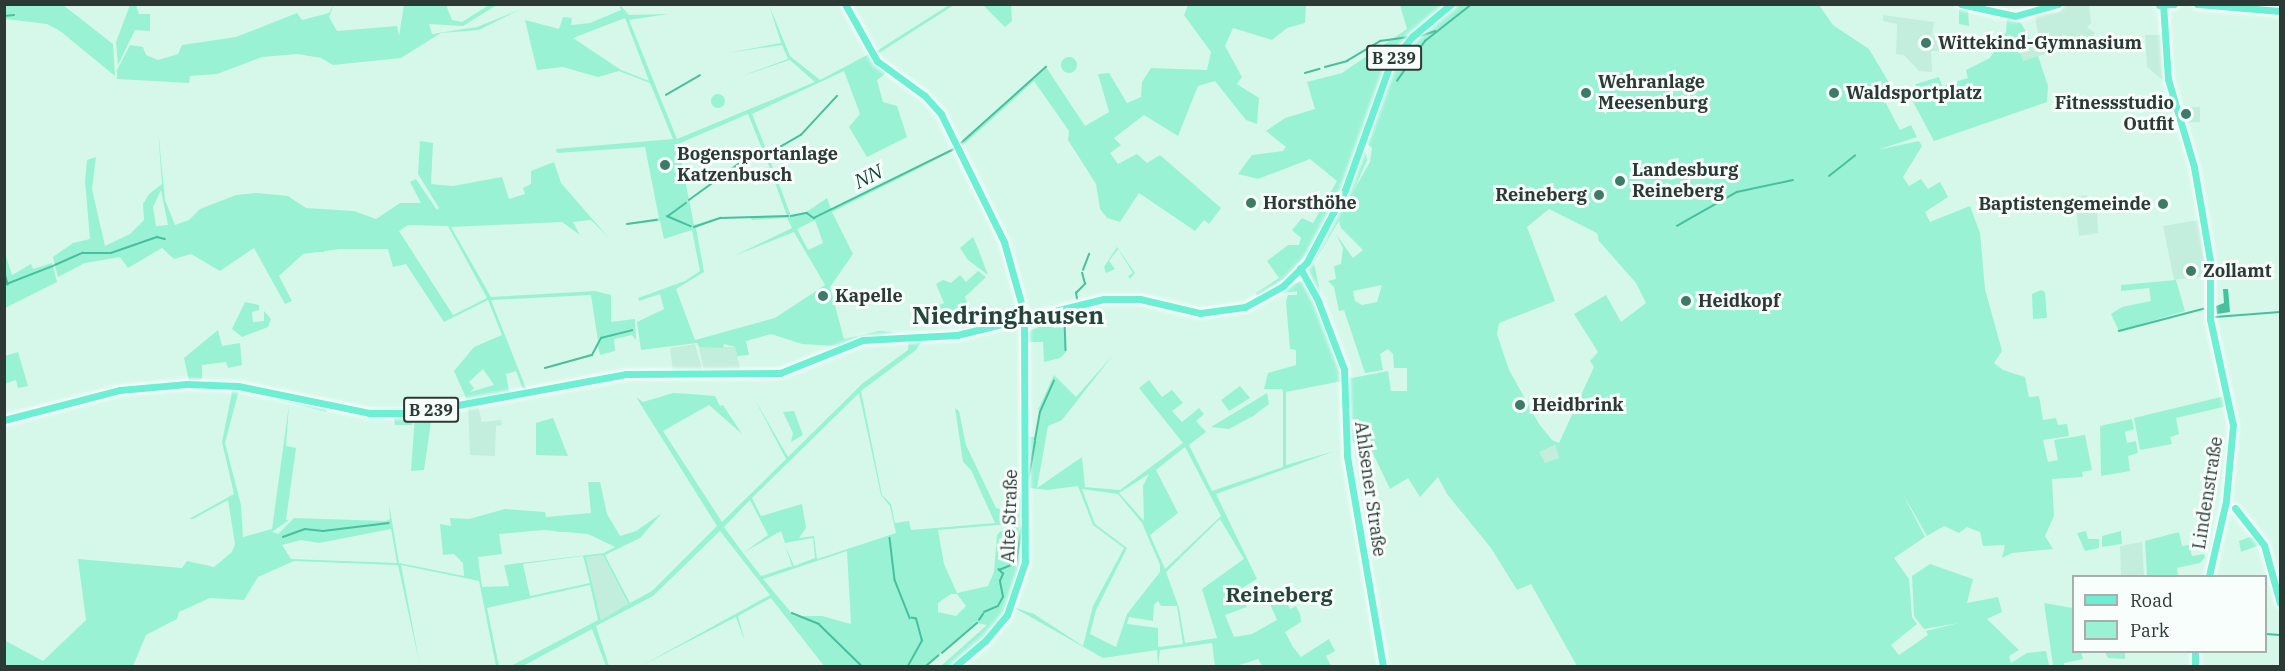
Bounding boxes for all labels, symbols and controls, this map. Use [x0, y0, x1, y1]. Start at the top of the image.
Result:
place label: Wittekind-Gymnasium [1938, 32, 2142, 54]
marker: Wittekind-Gymnasium [1919, 36, 1933, 50]
road number: B 239 [1366, 45, 1422, 71]
place label: Wehranlage Meesenburg [1598, 72, 1708, 115]
place label: Waldsportplatz [1846, 82, 1982, 104]
marker: Wehranlage Meesenburg [1579, 86, 1593, 100]
marker: Waldsportplatz [1827, 86, 1841, 100]
place label: Fitnessstudio Outfit [2055, 93, 2174, 136]
marker: Fitnessstudio Outfit [2179, 107, 2193, 121]
place label: Bogensportanlage Katzenbusch [677, 144, 838, 186]
marker: Bogensportanlage Katzenbusch [658, 158, 672, 172]
water label: NN [850, 159, 886, 193]
place label: Landesburg Reineberg [1632, 160, 1738, 202]
marker: Landesburg Reineberg [1613, 174, 1627, 188]
place label: Reineberg [1495, 184, 1587, 206]
marker: Reineberg [1592, 188, 1606, 202]
place label: Horsthöhe [1263, 192, 1357, 214]
place label: Baptistengemeinde [1978, 193, 2151, 215]
marker: Horsthöhe [1244, 196, 1258, 210]
marker: Baptistengemeinde [2156, 197, 2170, 211]
place label: Zollamt [2203, 260, 2271, 282]
marker: Zollamt [2184, 264, 2198, 278]
place label: Kapelle [835, 285, 903, 307]
marker: Kapelle [816, 289, 830, 303]
place label: Heidkopf [1698, 290, 1780, 312]
marker: Heidkopf [1679, 294, 1693, 308]
district label: Niedringhausen [912, 302, 1104, 330]
place label: Heidbrink [1532, 394, 1623, 416]
road number: B 239 [402, 397, 460, 423]
marker: Heidbrink [1513, 398, 1527, 412]
street label: Ahlsener Straße [1350, 420, 1390, 558]
street label: Lindenstraße [2188, 435, 2228, 551]
street label: Alte Straße [998, 469, 1022, 563]
legend [2072, 575, 2267, 653]
district label: Reineberg [1225, 581, 1333, 607]
text: Road [2130, 589, 2173, 612]
text: Park [2130, 619, 2169, 642]

